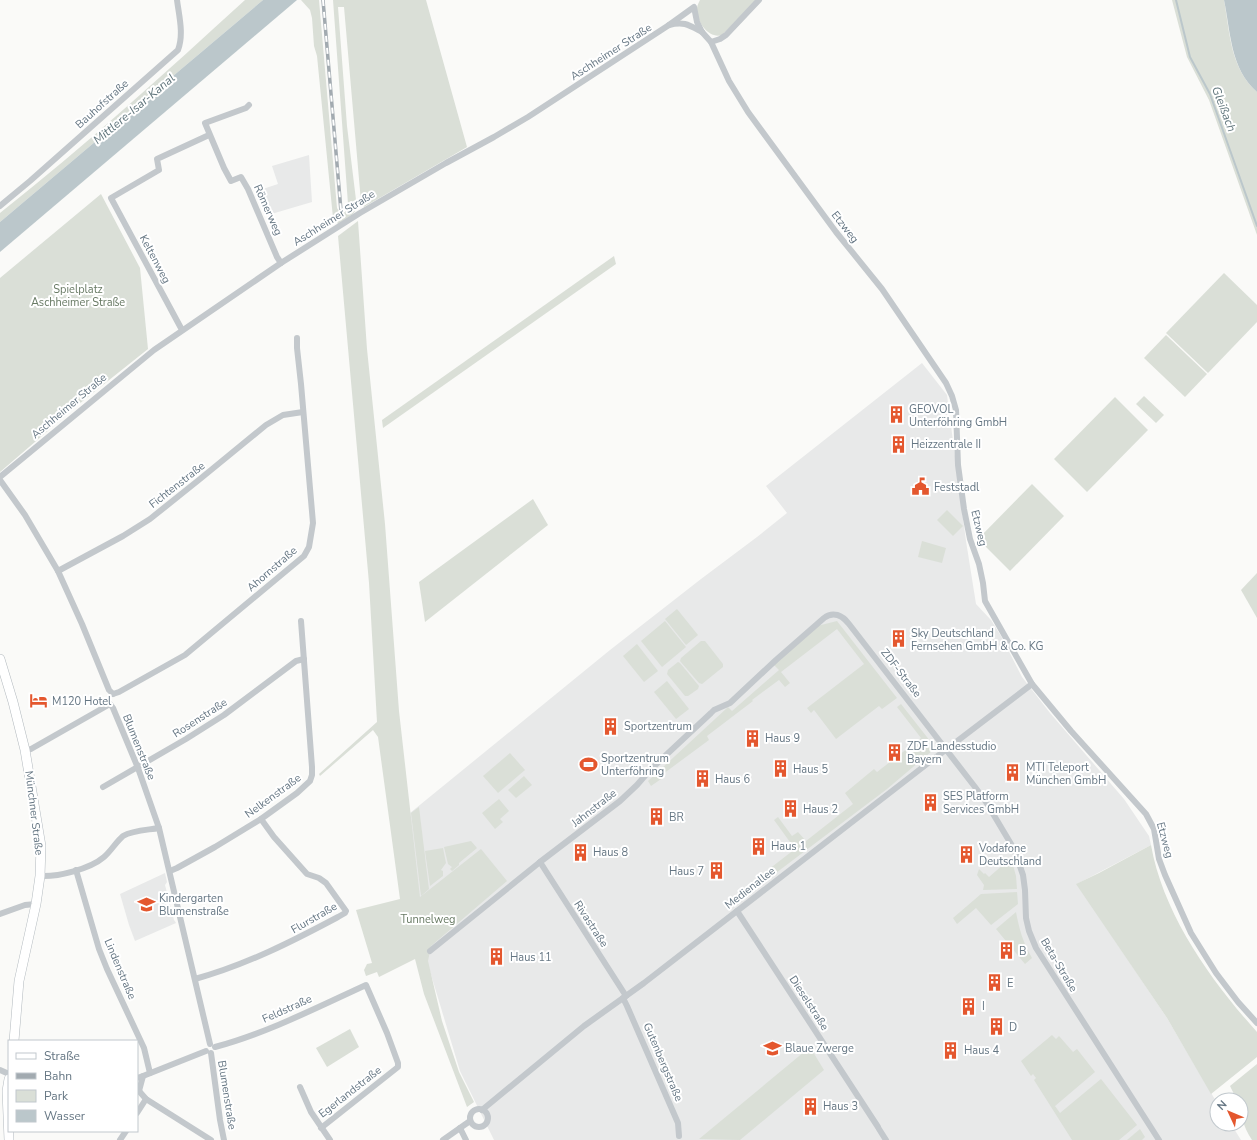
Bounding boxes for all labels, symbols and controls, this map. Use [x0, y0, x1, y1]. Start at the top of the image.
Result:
street label: Aschheimer Straße [567, 20, 655, 84]
water label: Mittlere-Isar-Kanal [90, 70, 179, 148]
street label: Bauhofstraße [72, 76, 132, 132]
water label: Gleißach [1208, 84, 1240, 134]
street label: Römerweg [250, 182, 286, 238]
street label: Aschheimer Straße [290, 187, 378, 249]
street label: Etzweg [828, 208, 862, 246]
street label: Keltenweg [136, 232, 174, 286]
park label: Spielplatz Aschheimer Straße [31, 282, 125, 310]
street label: Aschheimer Straße [28, 370, 110, 442]
place label: GEOVOL Unterföhring GmbH [909, 402, 1007, 430]
building icon: GEOVOL Unterföhring GmbH [886, 405, 906, 425]
building icon: Heizzentrale II [888, 434, 908, 454]
place label: Heizzentrale II [911, 437, 981, 452]
street label: Fichtenstraße [146, 458, 208, 512]
public building icon: Feststadl [911, 477, 931, 497]
place label: Feststadl [934, 480, 980, 495]
street label: Etzweg [967, 508, 991, 548]
street label: Ahornstraße [244, 543, 300, 595]
place label: Sky Deutschland Fernsehen GmbH & Co. KG [911, 626, 1043, 654]
building icon: Sky Deutschland Fernsehen GmbH & Co. KG [888, 629, 908, 649]
street label: ZDF-Straße [877, 646, 925, 701]
hotel icon: M120 Hotel [29, 691, 49, 711]
place label: M120 Hotel [52, 694, 112, 709]
street label: Rosenstraße [170, 695, 230, 741]
street label: Blumenstraße [119, 712, 159, 782]
building icon: Sportzentrum [601, 716, 621, 736]
place label: Sportzentrum [624, 719, 692, 734]
building icon: Haus 9 [742, 728, 762, 748]
place label: Haus 9 [765, 731, 800, 746]
place label: ZDF Landesstudio Bayern [907, 739, 996, 767]
building icon: ZDF Landesstudio Bayern [884, 742, 904, 762]
place label: Sportzentrum Unterföhring [601, 751, 669, 779]
sports icon: Sportzentrum Unterföhring [578, 754, 598, 774]
building icon: Haus 5 [770, 759, 790, 779]
place label: MTI Teleport München GmbH [1026, 760, 1106, 788]
place label: Haus 5 [793, 762, 828, 777]
building icon: MTI Teleport München GmbH [1003, 763, 1023, 783]
building icon: Haus 6 [692, 769, 712, 789]
street label: Münchner Straße [21, 770, 47, 856]
street label: Nelkenstraße [242, 770, 304, 822]
place label: Haus 6 [715, 772, 750, 787]
street label: Jahnstraße [568, 786, 620, 831]
place label: SES Platform Services GmbH [943, 789, 1019, 817]
building icon: SES Platform Services GmbH [920, 792, 940, 812]
building icon: Haus 2 [780, 799, 800, 819]
place label: Haus 2 [803, 802, 838, 817]
building icon: BR [646, 807, 666, 827]
place label: BR [669, 810, 684, 825]
street label: Etzweg [1153, 820, 1177, 860]
building icon: Haus 1 [748, 836, 768, 856]
place label: Haus 1 [771, 839, 806, 854]
place label: Vodafone Deutschland [978, 841, 1041, 869]
building icon: Haus 8 [570, 842, 590, 862]
building icon: Vodafone Deutschland [956, 844, 976, 864]
place label: Haus 8 [593, 845, 628, 860]
building icon: Haus 7 [707, 861, 727, 881]
street label: Medienallee [722, 863, 778, 912]
place label: Haus 7 [669, 864, 704, 879]
place label: Kindergarten Blumenstraße [159, 891, 229, 919]
school or university icon: Kindergarten Blumenstraße [136, 894, 156, 914]
street label: Rivastraße [570, 898, 612, 950]
street label: Flurstraße [288, 899, 340, 937]
park label: Tunnelweg [401, 912, 455, 927]
street label: Beta-Straße [1037, 935, 1081, 995]
street label: Lindenstraße [100, 936, 140, 1002]
building icon: B [996, 941, 1016, 961]
place label: B [1019, 944, 1026, 959]
building icon: Haus 11 [487, 947, 507, 967]
place label: Haus 11 [510, 950, 552, 965]
street label: Dieselstraße [786, 973, 832, 1033]
building icon: E [984, 973, 1004, 993]
place label: E [1007, 976, 1013, 991]
street label: Feldstraße [260, 991, 314, 1027]
building icon: I [959, 996, 979, 1016]
place label: I [982, 999, 985, 1014]
building icon: D [986, 1017, 1006, 1037]
street label: Gutenbergstraße [640, 1020, 686, 1104]
place label: D [1009, 1020, 1017, 1035]
school or university icon: Blaue Zwerge [762, 1038, 782, 1058]
legend [8, 1040, 138, 1132]
building icon: Haus 4 [941, 1040, 961, 1060]
place label: Blaue Zwerge [785, 1041, 854, 1056]
place label: Haus 4 [964, 1043, 999, 1058]
text: Straße [44, 1048, 80, 1064]
street label: Blumenstraße [214, 1059, 240, 1131]
street label: Egerlandstraße [316, 1063, 385, 1121]
text: Bahn [44, 1068, 72, 1084]
text: Park [44, 1088, 69, 1104]
north arrow [1209, 1092, 1249, 1132]
building icon: Haus 3 [800, 1096, 820, 1116]
text: N [1214, 1097, 1230, 1114]
place label: Haus 3 [823, 1099, 858, 1114]
text: Wasser [44, 1108, 86, 1124]

